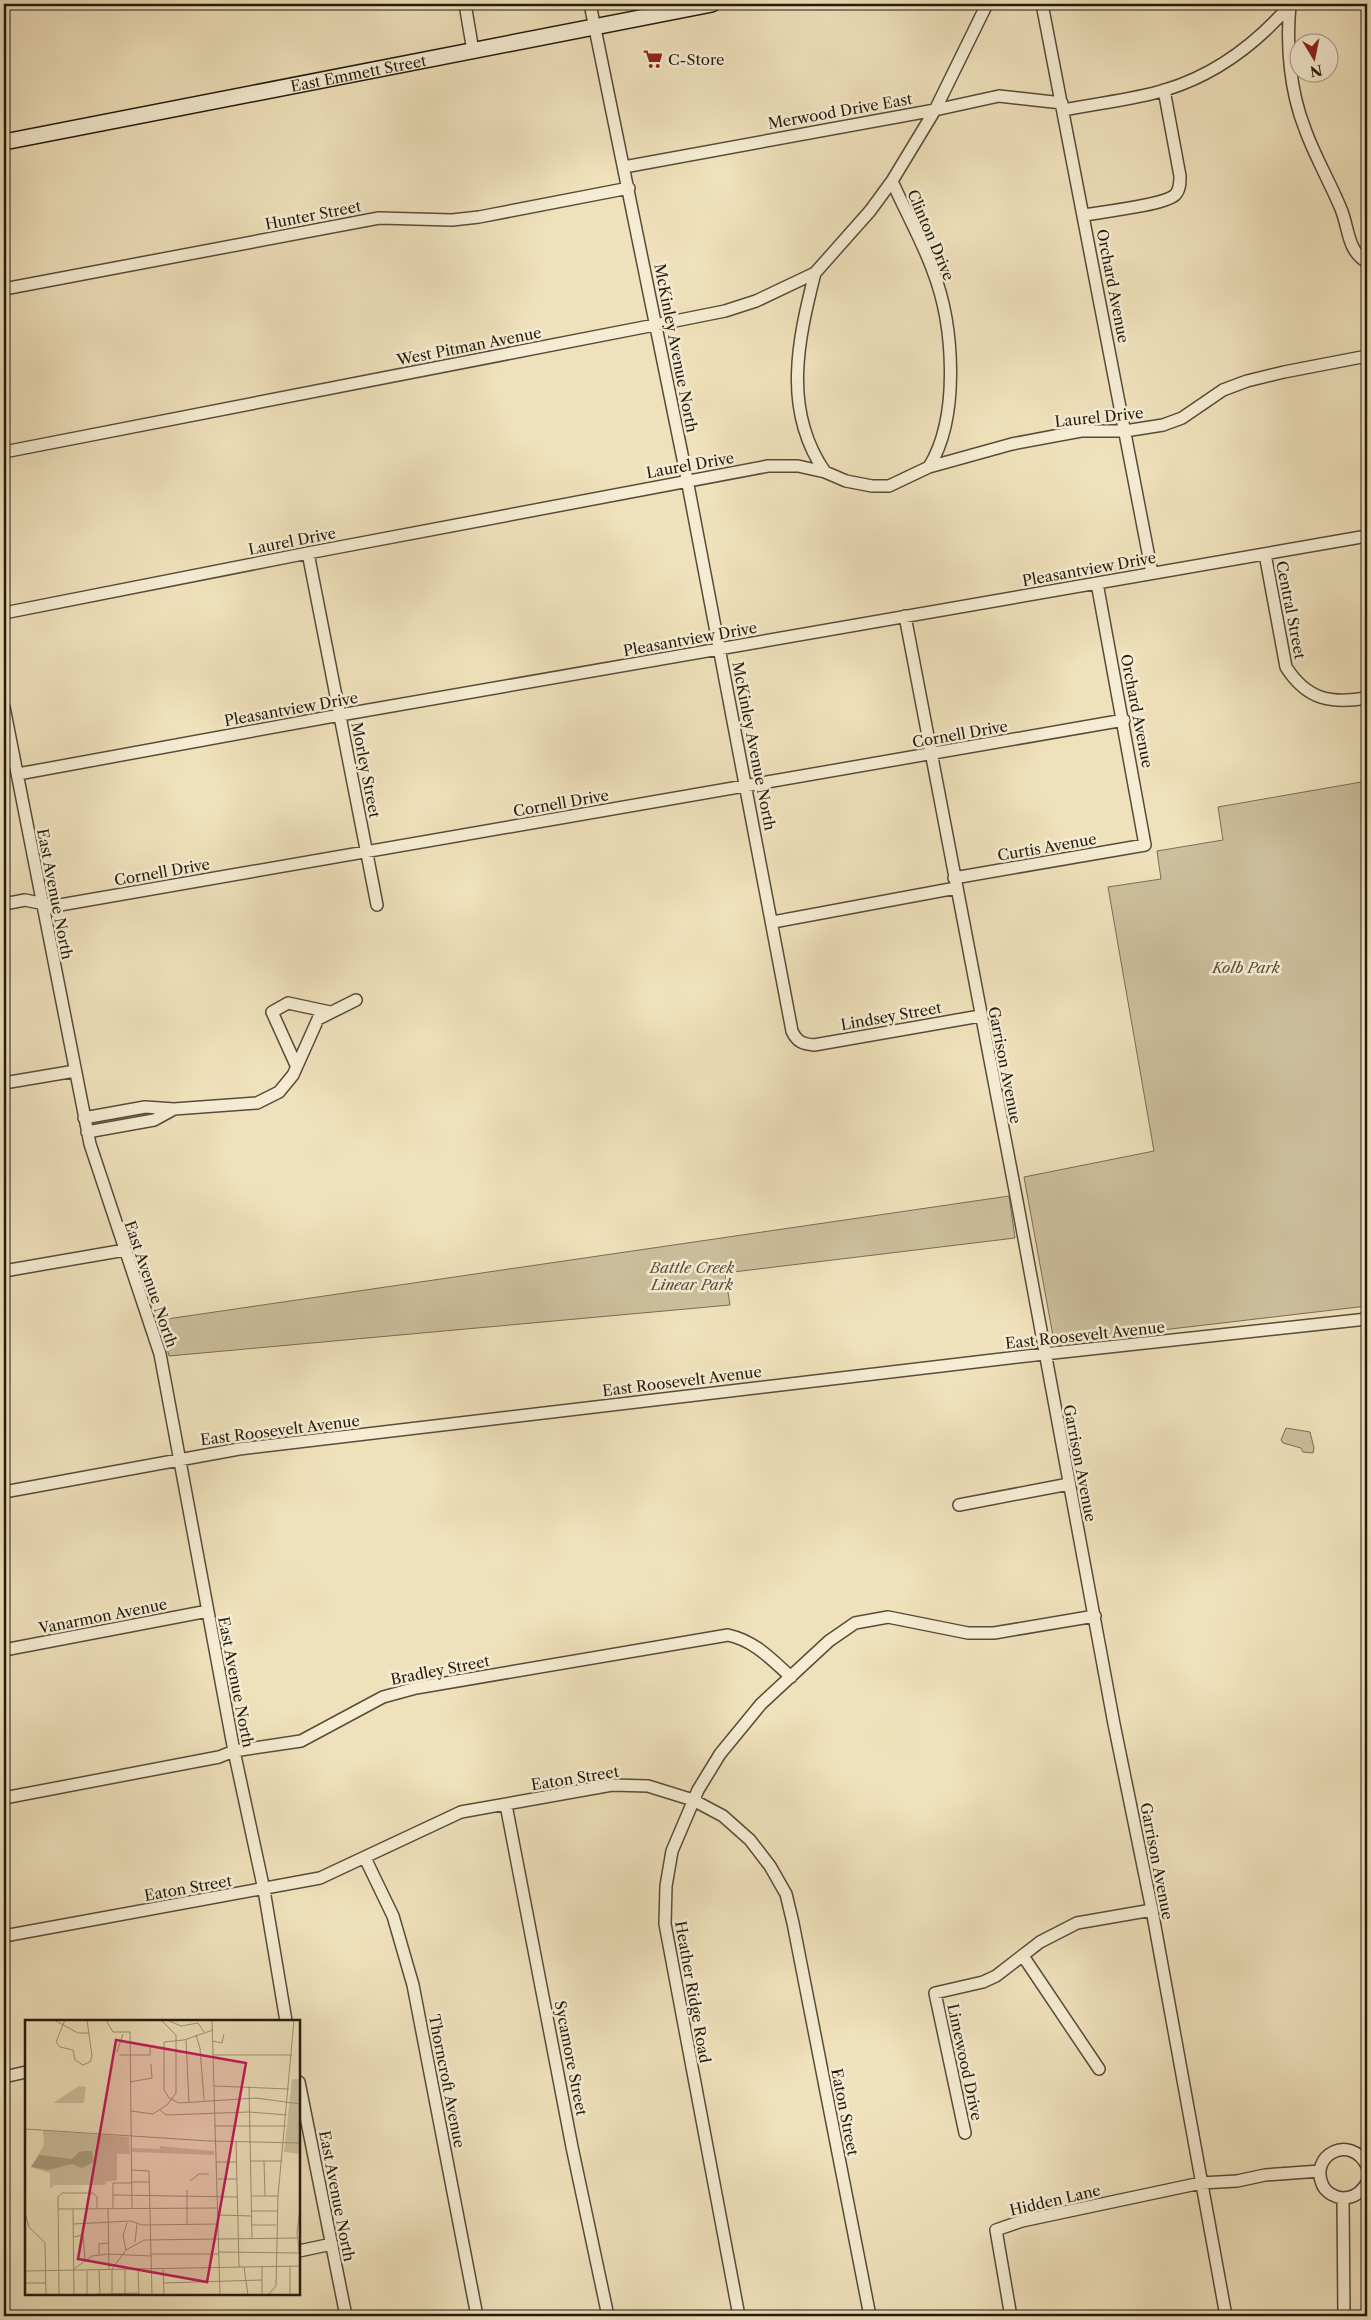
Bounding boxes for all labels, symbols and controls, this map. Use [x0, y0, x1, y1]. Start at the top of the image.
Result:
north arrow [1288, 32, 1338, 82]
supermarket icon: C-Store [642, 48, 664, 70]
street label: East Emmett Street [289, 50, 429, 95]
place label: C-Store [668, 50, 724, 69]
text: N [1309, 61, 1324, 81]
street label: Merwood Drive East [766, 89, 914, 133]
street label: Clinton Drive [903, 187, 959, 283]
street label: Hunter Street [263, 196, 363, 234]
street label: Orchard Avenue [1093, 227, 1133, 345]
street label: McKinley Avenue North [650, 262, 702, 435]
street label: West Pitman Avenue [394, 323, 543, 370]
street label: Laurel Drive [1054, 403, 1144, 431]
street label: Laurel Drive [645, 448, 735, 482]
street label: Laurel Drive [247, 523, 337, 559]
street label: Pleasantview Drive [1021, 548, 1157, 590]
street label: Central Street [1272, 559, 1310, 661]
street label: Pleasantview Drive [622, 618, 758, 660]
street label: Orchard Avenue [1117, 652, 1157, 770]
street label: McKinley Avenue North [728, 660, 780, 833]
street label: Pleasantview Drive [223, 688, 359, 730]
street label: Cornell Drive [911, 716, 1009, 752]
street label: Morley Street [347, 720, 385, 820]
street label: Cornell Drive [512, 785, 610, 821]
street label: East Avenue North [33, 827, 77, 962]
street label: Curtis Avenue [996, 829, 1098, 865]
street label: Cornell Drive [113, 854, 211, 890]
park label: Kolb Park [1211, 958, 1280, 977]
street label: Lindsey Street [839, 998, 944, 1034]
street label: Garrison Avenue [984, 1005, 1026, 1125]
street label: East Avenue North [120, 1218, 182, 1351]
park label: Battle Creek Linear Park [649, 1258, 734, 1294]
street label: East Roosevelt Avenue [1004, 1317, 1166, 1353]
street label: East Roosevelt Avenue [601, 1362, 763, 1400]
street label: Garrison Avenue [1059, 1403, 1101, 1523]
street label: East Roosevelt Avenue [199, 1411, 361, 1449]
street label: Vanarmon Avenue [36, 1594, 169, 1638]
street label: East Avenue North [214, 1615, 258, 1750]
street label: Bradley Street [389, 1651, 492, 1689]
street label: Eaton Street [530, 1762, 621, 1794]
street label: Garrison Avenue [1136, 1801, 1178, 1921]
street label: Eaton Street [143, 1871, 234, 1905]
street label: Heather Ridge Road [671, 1919, 715, 2065]
street label: Sycamore Street [551, 1999, 592, 2118]
street label: Limewood Drive [943, 2002, 987, 2122]
street label: Thorncroft Avenue [425, 2013, 469, 2149]
inset map [25, 2020, 300, 2295]
street label: Eaton Street [827, 2067, 863, 2158]
street label: East Avenue North [315, 2129, 359, 2264]
street label: Hidden Lane [1008, 2180, 1102, 2220]

